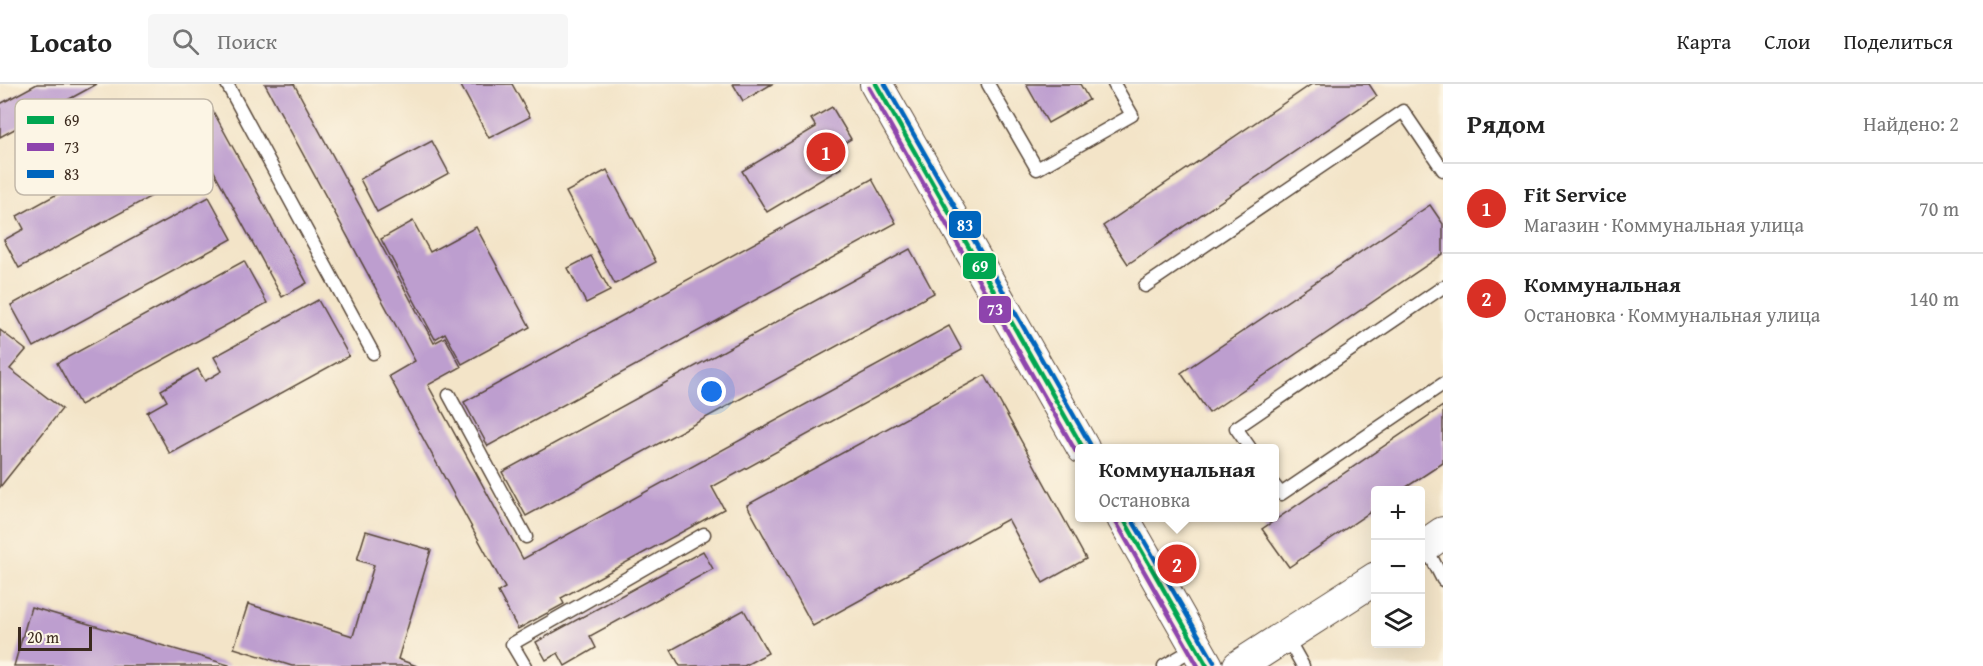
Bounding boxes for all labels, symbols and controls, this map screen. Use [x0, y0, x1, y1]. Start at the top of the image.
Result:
search box [148, 14, 568, 68]
text: Locato [30, 21, 112, 62]
icon: search [169, 25, 202, 58]
text: Поиск [217, 25, 277, 57]
text: Карта [1677, 26, 1731, 57]
text: Слои [1764, 26, 1810, 57]
text: Поделиться [1843, 26, 1953, 57]
legend [15, 99, 213, 195]
text: Рядом [1467, 104, 1545, 143]
text: 69 [64, 108, 80, 132]
text: Найдено: 2 [1863, 109, 1959, 138]
pin: 1 [806, 130, 846, 174]
text: 73 [64, 135, 79, 159]
text: 83 [64, 162, 79, 186]
text: Fit Service [1524, 178, 1627, 210]
text: 1 [1481, 194, 1492, 223]
text: 70 m [1919, 194, 1959, 223]
line badge: 83 [948, 210, 982, 239]
text: Магазин · Коммунальная улица [1524, 210, 1804, 239]
text: 83 [957, 213, 973, 237]
line badge: 69 [962, 252, 997, 280]
text: 69 [972, 254, 988, 278]
text: Коммунальная [1524, 268, 1681, 300]
text: 2 [1481, 284, 1492, 313]
text: 140 m [1909, 284, 1959, 313]
line badge: 73 [978, 295, 1012, 324]
text: 73 [987, 297, 1003, 321]
text: Остановка · Коммунальная улица [1524, 300, 1820, 329]
your location [697, 377, 726, 406]
popup [1075, 444, 1279, 522]
text: Коммунальная [1099, 453, 1255, 485]
text: Остановка [1099, 485, 1190, 514]
map controls [1371, 486, 1425, 648]
button: + [1371, 486, 1425, 540]
button: − [1371, 540, 1425, 594]
pin: 2 [1158, 542, 1196, 586]
button: layers [1371, 594, 1425, 648]
scale bar [18, 624, 92, 652]
text: 20 m [27, 625, 59, 649]

